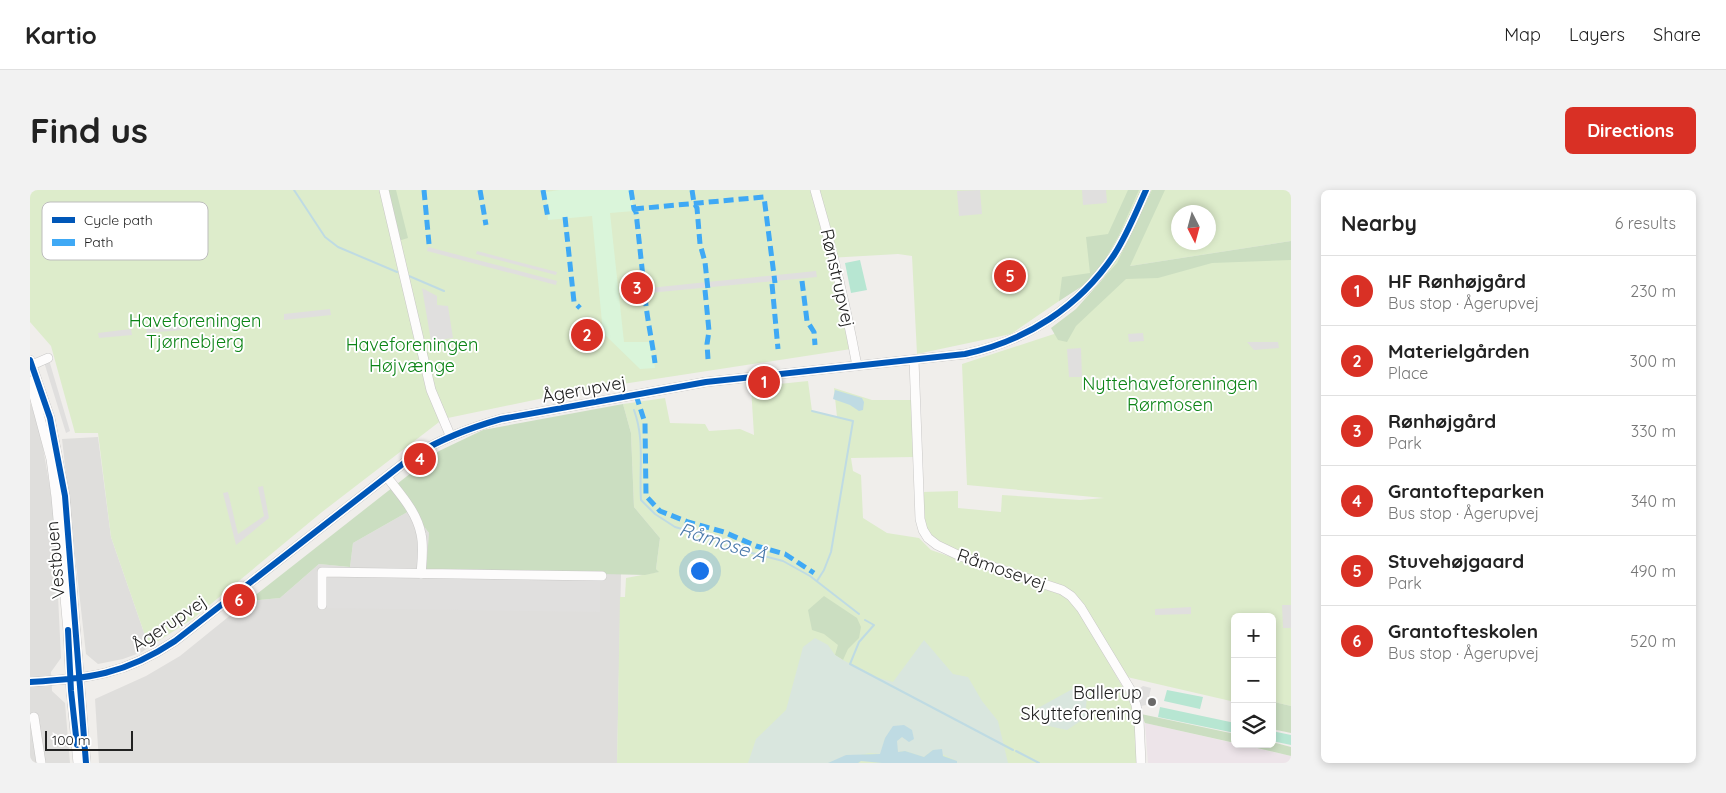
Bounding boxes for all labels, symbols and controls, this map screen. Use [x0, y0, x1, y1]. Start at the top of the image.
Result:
text: Kartio [25, 20, 97, 50]
text: Map [1504, 23, 1541, 46]
text: Layers [1569, 23, 1625, 46]
text: Share [1653, 23, 1701, 46]
button: Directions [1565, 107, 1696, 154]
text: Find us [30, 108, 148, 152]
legend [42, 202, 208, 260]
north arrow [1171, 205, 1216, 250]
text: Nearby [1341, 210, 1417, 236]
text: Cycle path [84, 211, 153, 229]
text: 6 results [1615, 213, 1676, 233]
street label: Rønstrupvej [816, 227, 860, 329]
text: Path [84, 233, 113, 251]
pin: 5 [994, 257, 1026, 295]
pin: 3 [621, 269, 653, 307]
text: HF Rønhøjgård [1388, 269, 1526, 293]
text: 1 [1354, 281, 1360, 301]
text: 230 m [1630, 281, 1676, 301]
text: Bus stop · Ågerupvej [1388, 293, 1539, 313]
park label: Haveforeningen Tjørnebjerg [129, 309, 261, 353]
pin: 2 [571, 316, 603, 354]
park label: Haveforeningen Højvænge [346, 333, 478, 377]
text: Materielgården [1388, 339, 1530, 363]
text: 2 [1352, 351, 1362, 371]
text: 300 m [1630, 351, 1676, 371]
pin: 1 [748, 363, 780, 401]
text: Place [1388, 363, 1428, 383]
street label: Ågerupvej [540, 370, 628, 408]
park label: Nyttehaveforeningen Rørmosen [1082, 372, 1258, 416]
text: Rønhøjgård [1388, 409, 1496, 433]
text: 3 [1353, 421, 1361, 441]
text: 330 m [1631, 421, 1676, 441]
text: Park [1388, 433, 1422, 453]
pin: 4 [404, 440, 436, 478]
text: Grantofteparken [1388, 479, 1544, 503]
text: 4 [1352, 491, 1362, 511]
text: 340 m [1631, 491, 1676, 511]
text: Bus stop · Ågerupvej [1388, 503, 1539, 523]
water label: Råmose Å [676, 517, 770, 567]
street label: Vestbuen [40, 520, 70, 600]
street label: Råmosevej [954, 543, 1050, 595]
text: Stuvehøjgaard [1388, 549, 1524, 573]
your location [687, 558, 713, 584]
text: 5 [1352, 561, 1362, 581]
text: 490 m [1630, 561, 1676, 581]
text: Park [1388, 573, 1422, 593]
pin: 6 [223, 581, 255, 619]
street label: Ågerupvej [127, 590, 211, 656]
map controls [1231, 613, 1276, 748]
button: + [1231, 613, 1276, 658]
text: Grantofteskolen [1388, 619, 1538, 643]
text: 6 [1353, 631, 1361, 651]
text: 520 m [1630, 631, 1676, 651]
text: Bus stop · Ågerupvej [1388, 643, 1539, 663]
button: − [1231, 658, 1276, 703]
place label: Ballerup Skytteforening [1020, 681, 1142, 725]
marker: Ballerup Skytteforening [1146, 696, 1158, 708]
button: layers [1231, 703, 1276, 748]
scale bar [45, 728, 132, 751]
text: 100 m [52, 731, 90, 749]

